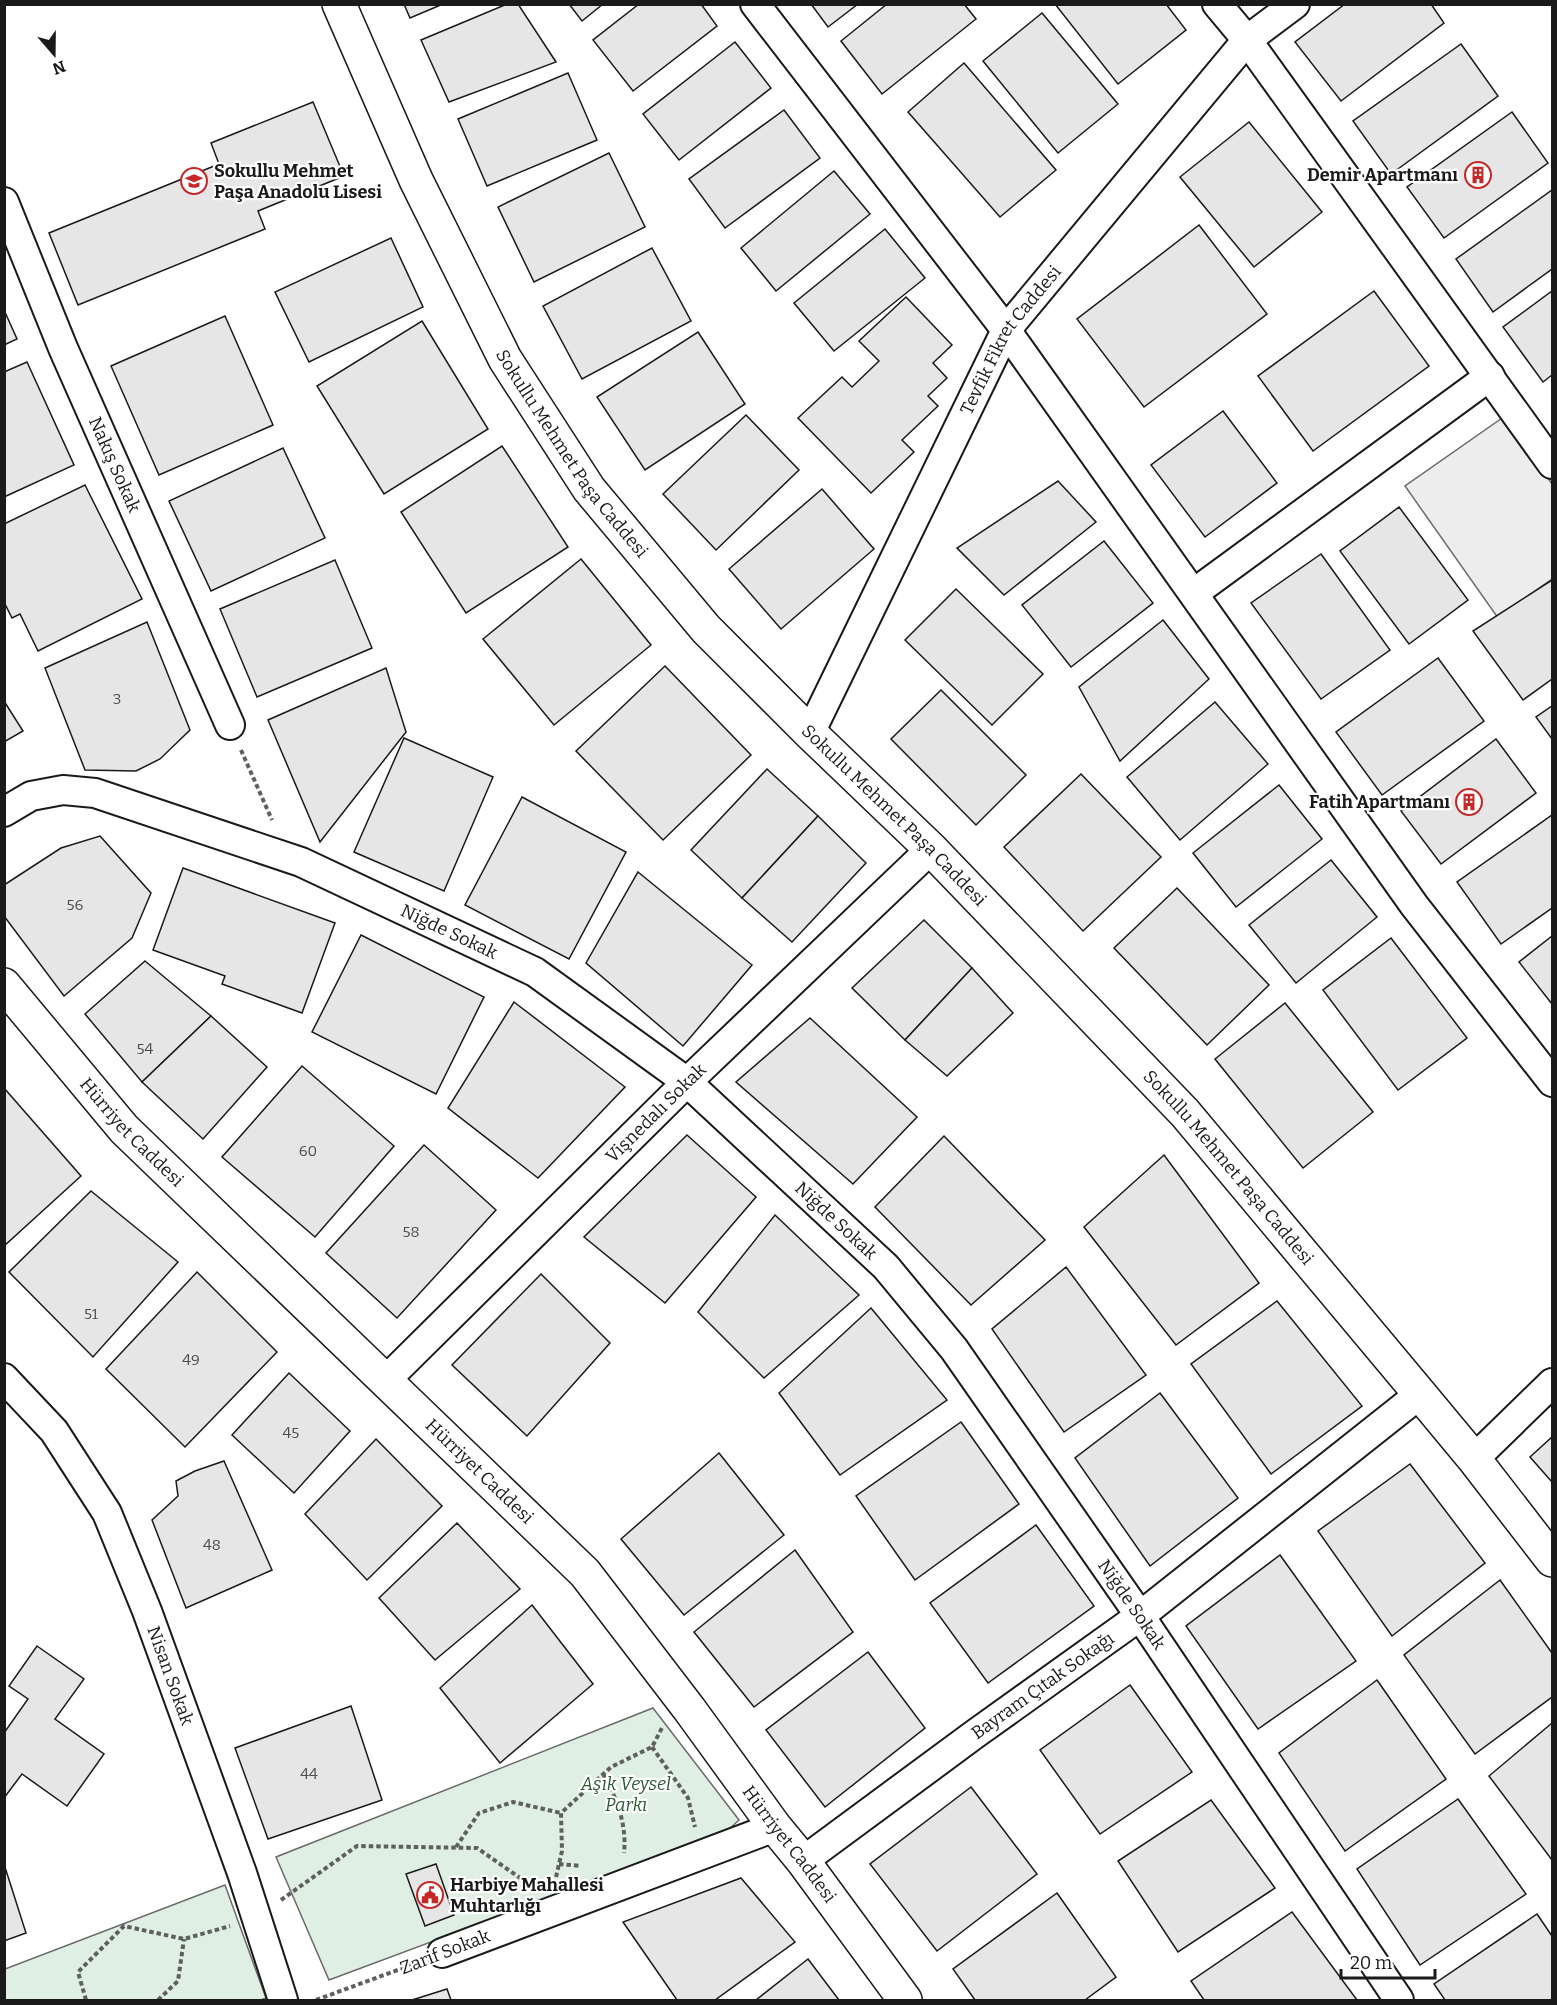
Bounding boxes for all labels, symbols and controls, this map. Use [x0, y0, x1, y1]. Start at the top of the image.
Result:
north arrow [24, 24, 84, 84]
text: N [50, 57, 68, 79]
place label: Sokullu Mehmet Paşa Anadolu Lisesi [214, 160, 382, 203]
building icon: Demir Apartmanı [1463, 160, 1493, 190]
place label: Demir Apartmanı [1307, 164, 1458, 186]
school or university icon: Sokullu Mehmet Paşa Anadolu Lisesi [179, 166, 209, 196]
street label: Tevfik Fikret Caddesi [956, 261, 1066, 418]
street label: Sokullu Mehmet Paşa Caddesi [491, 346, 653, 562]
street label: Nakış Sokak [84, 413, 146, 517]
house number: 3 [113, 690, 121, 708]
street label: Sokullu Mehmet Paşa Caddesi [797, 720, 991, 911]
building icon: Fatih Apartmanı [1454, 787, 1484, 817]
place label: Fatih Apartmanı [1309, 791, 1450, 813]
house number: 56 [67, 896, 84, 914]
street label: Niğde Sokak [397, 899, 502, 964]
house number: 54 [137, 1040, 154, 1058]
street label: Vişnedalı Sokak [601, 1058, 711, 1167]
street label: Sokullu Mehmet Paşa Caddesi [1139, 1066, 1318, 1269]
street label: Hürriyet Caddesi [75, 1073, 188, 1191]
house number: 60 [299, 1142, 317, 1160]
street label: Niğde Sokak [790, 1177, 882, 1265]
house number: 58 [402, 1223, 420, 1241]
house number: 51 [84, 1305, 98, 1323]
house number: 49 [182, 1351, 200, 1369]
street label: Hürriyet Caddesi [421, 1414, 538, 1528]
house number: 45 [283, 1424, 299, 1442]
house number: 48 [203, 1536, 221, 1554]
street label: Niğde Sokak [1093, 1555, 1171, 1654]
street label: Nisan Sokak [142, 1623, 199, 1729]
street label: Bayram Çıtak Sokağı [967, 1627, 1118, 1744]
house number: 44 [300, 1765, 318, 1783]
park label: Aşık Veysel Parkı [580, 1773, 671, 1816]
street label: Hürriyet Caddesi [738, 1781, 841, 1907]
place label: Harbiye Mahallesi Muhtarlığı [450, 1874, 604, 1917]
public building icon: Harbiye Mahallesi Muhtarlığı [415, 1880, 445, 1910]
street label: Zarif Sokak [397, 1925, 494, 1979]
scale bar [1341, 1942, 1436, 1980]
text: 20 m [1350, 1952, 1392, 1974]

